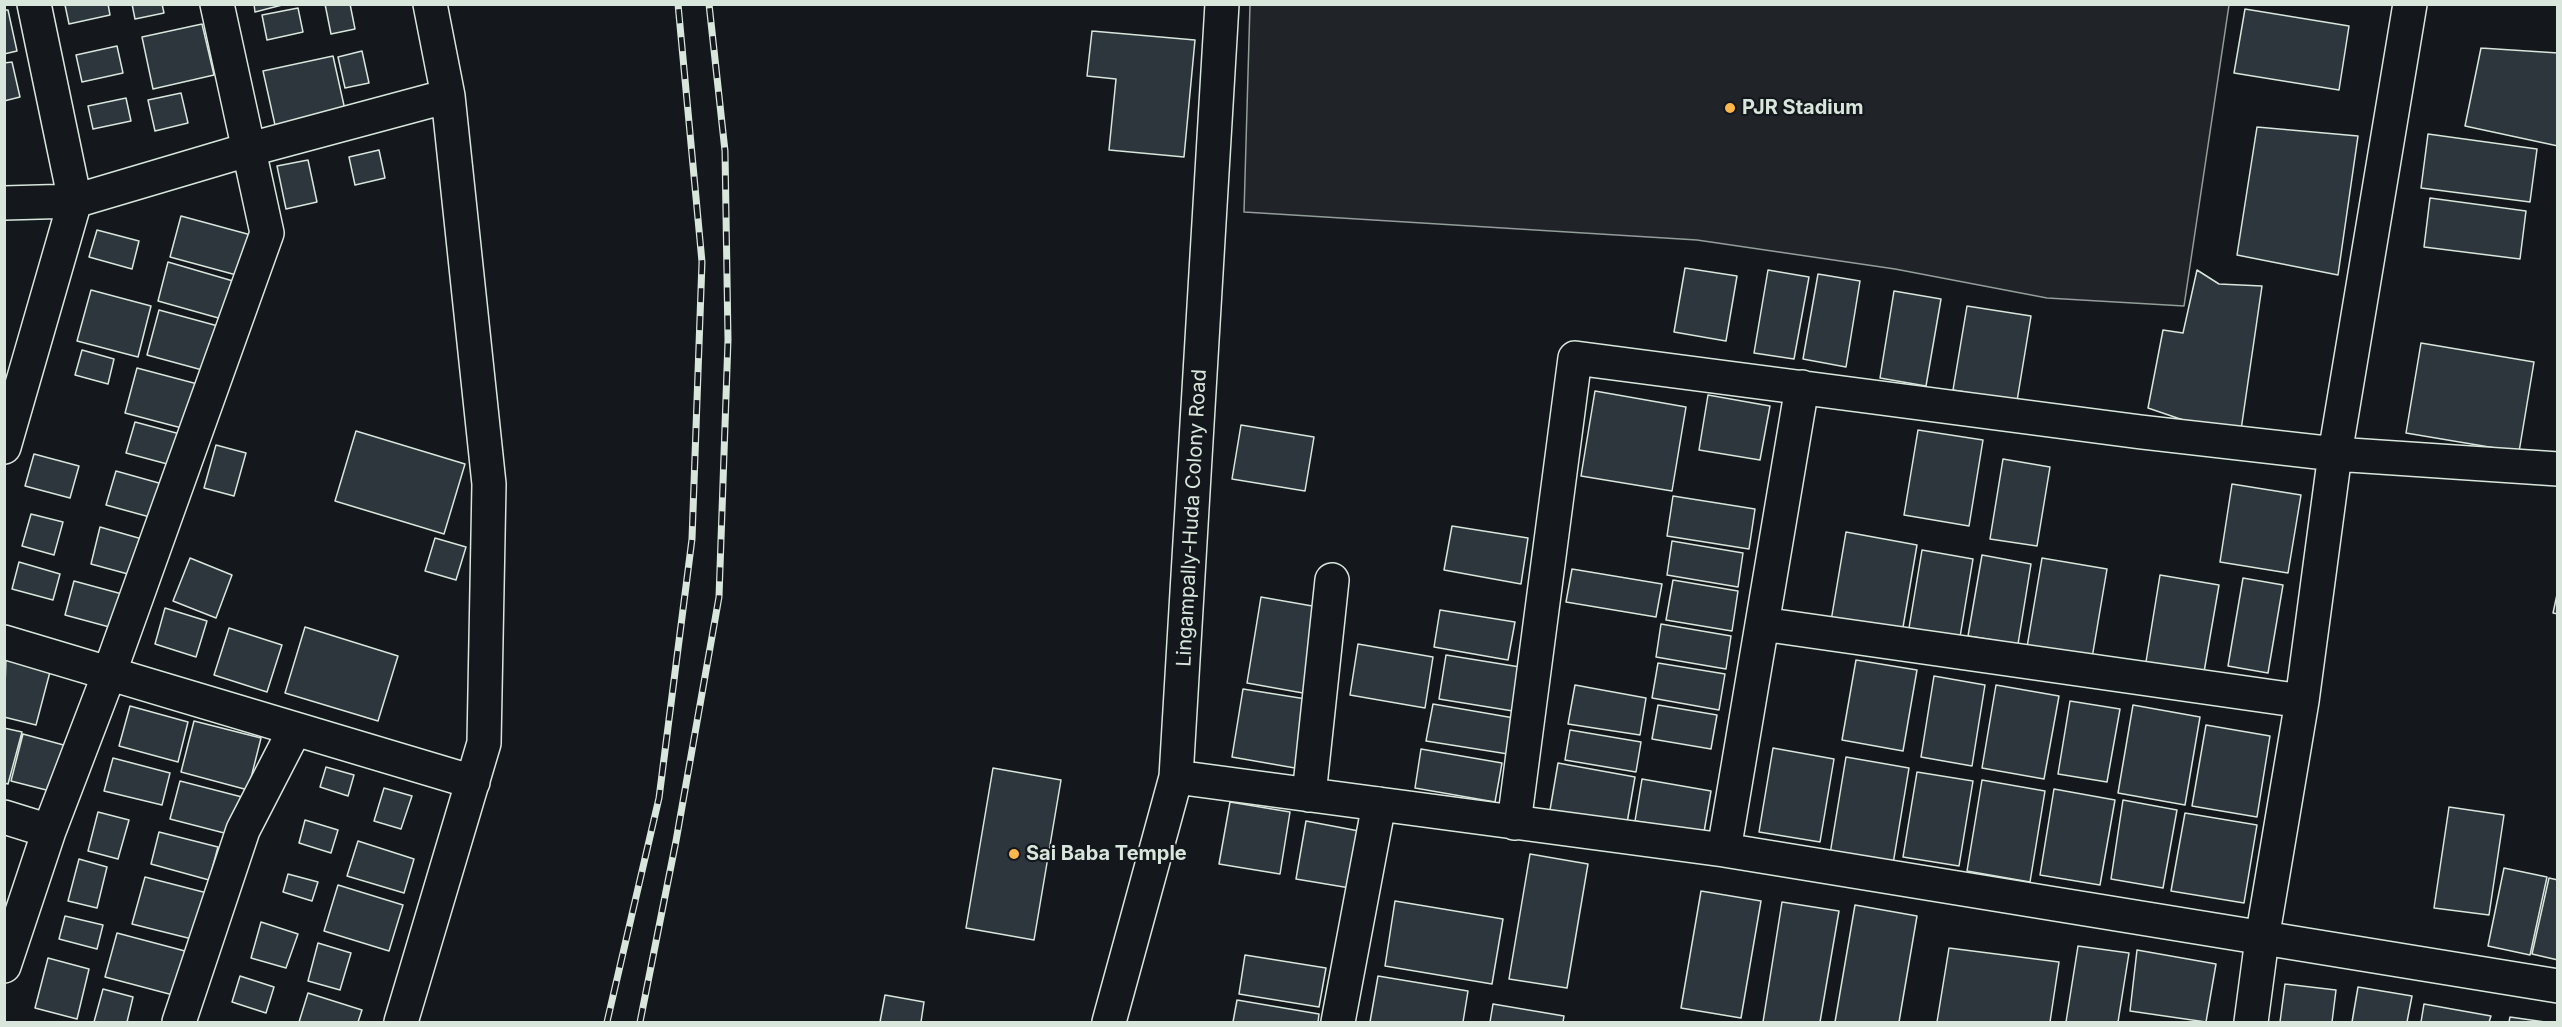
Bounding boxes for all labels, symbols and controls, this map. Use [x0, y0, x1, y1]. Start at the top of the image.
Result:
place label: PJR Stadium [1742, 96, 1863, 120]
marker: PJR Stadium [1723, 101, 1737, 115]
street label: Lingampally-Huda Colony Road [1172, 369, 1212, 667]
place label: Sai Baba Temple [1026, 842, 1187, 866]
marker: Sai Baba Temple [1007, 847, 1021, 861]

